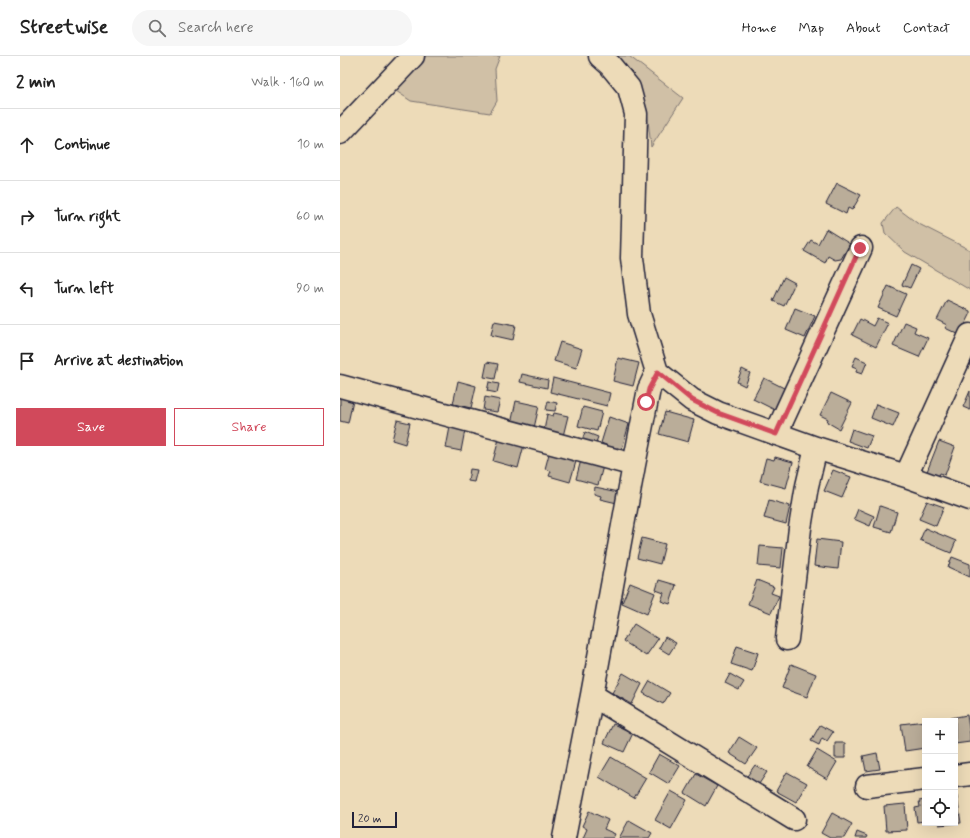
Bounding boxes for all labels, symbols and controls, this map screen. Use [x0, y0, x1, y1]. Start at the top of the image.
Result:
search box [132, 10, 412, 46]
text: Streetwise [20, 15, 108, 40]
icon: search [146, 17, 168, 39]
text: Search here [178, 18, 254, 38]
text: Home [742, 19, 776, 37]
text: Map [798, 19, 824, 37]
text: About [846, 19, 881, 37]
text: Contact [903, 19, 950, 37]
text: 2 min [16, 71, 56, 93]
text: Walk · 160 m [251, 74, 324, 91]
icon: ahead [16, 134, 38, 156]
text: Continue [54, 135, 110, 155]
text: 10 m [297, 136, 324, 153]
icon: right [16, 206, 38, 228]
text: Turn right [54, 207, 121, 227]
text: 60 m [296, 208, 324, 225]
route end [851, 239, 869, 257]
icon: left [16, 278, 38, 300]
text: Turn left [54, 279, 114, 299]
text: 90 m [296, 280, 324, 297]
icon: arrive [16, 350, 38, 372]
text: Arrive at destination [54, 351, 183, 371]
route start [637, 393, 655, 411]
button: Save [16, 408, 166, 446]
button: Share [174, 408, 324, 446]
map controls [922, 718, 958, 826]
button: + [922, 718, 958, 754]
button: − [922, 754, 958, 790]
button: locate [922, 790, 958, 826]
scale bar [352, 810, 397, 829]
text: 20 m [358, 812, 381, 826]

